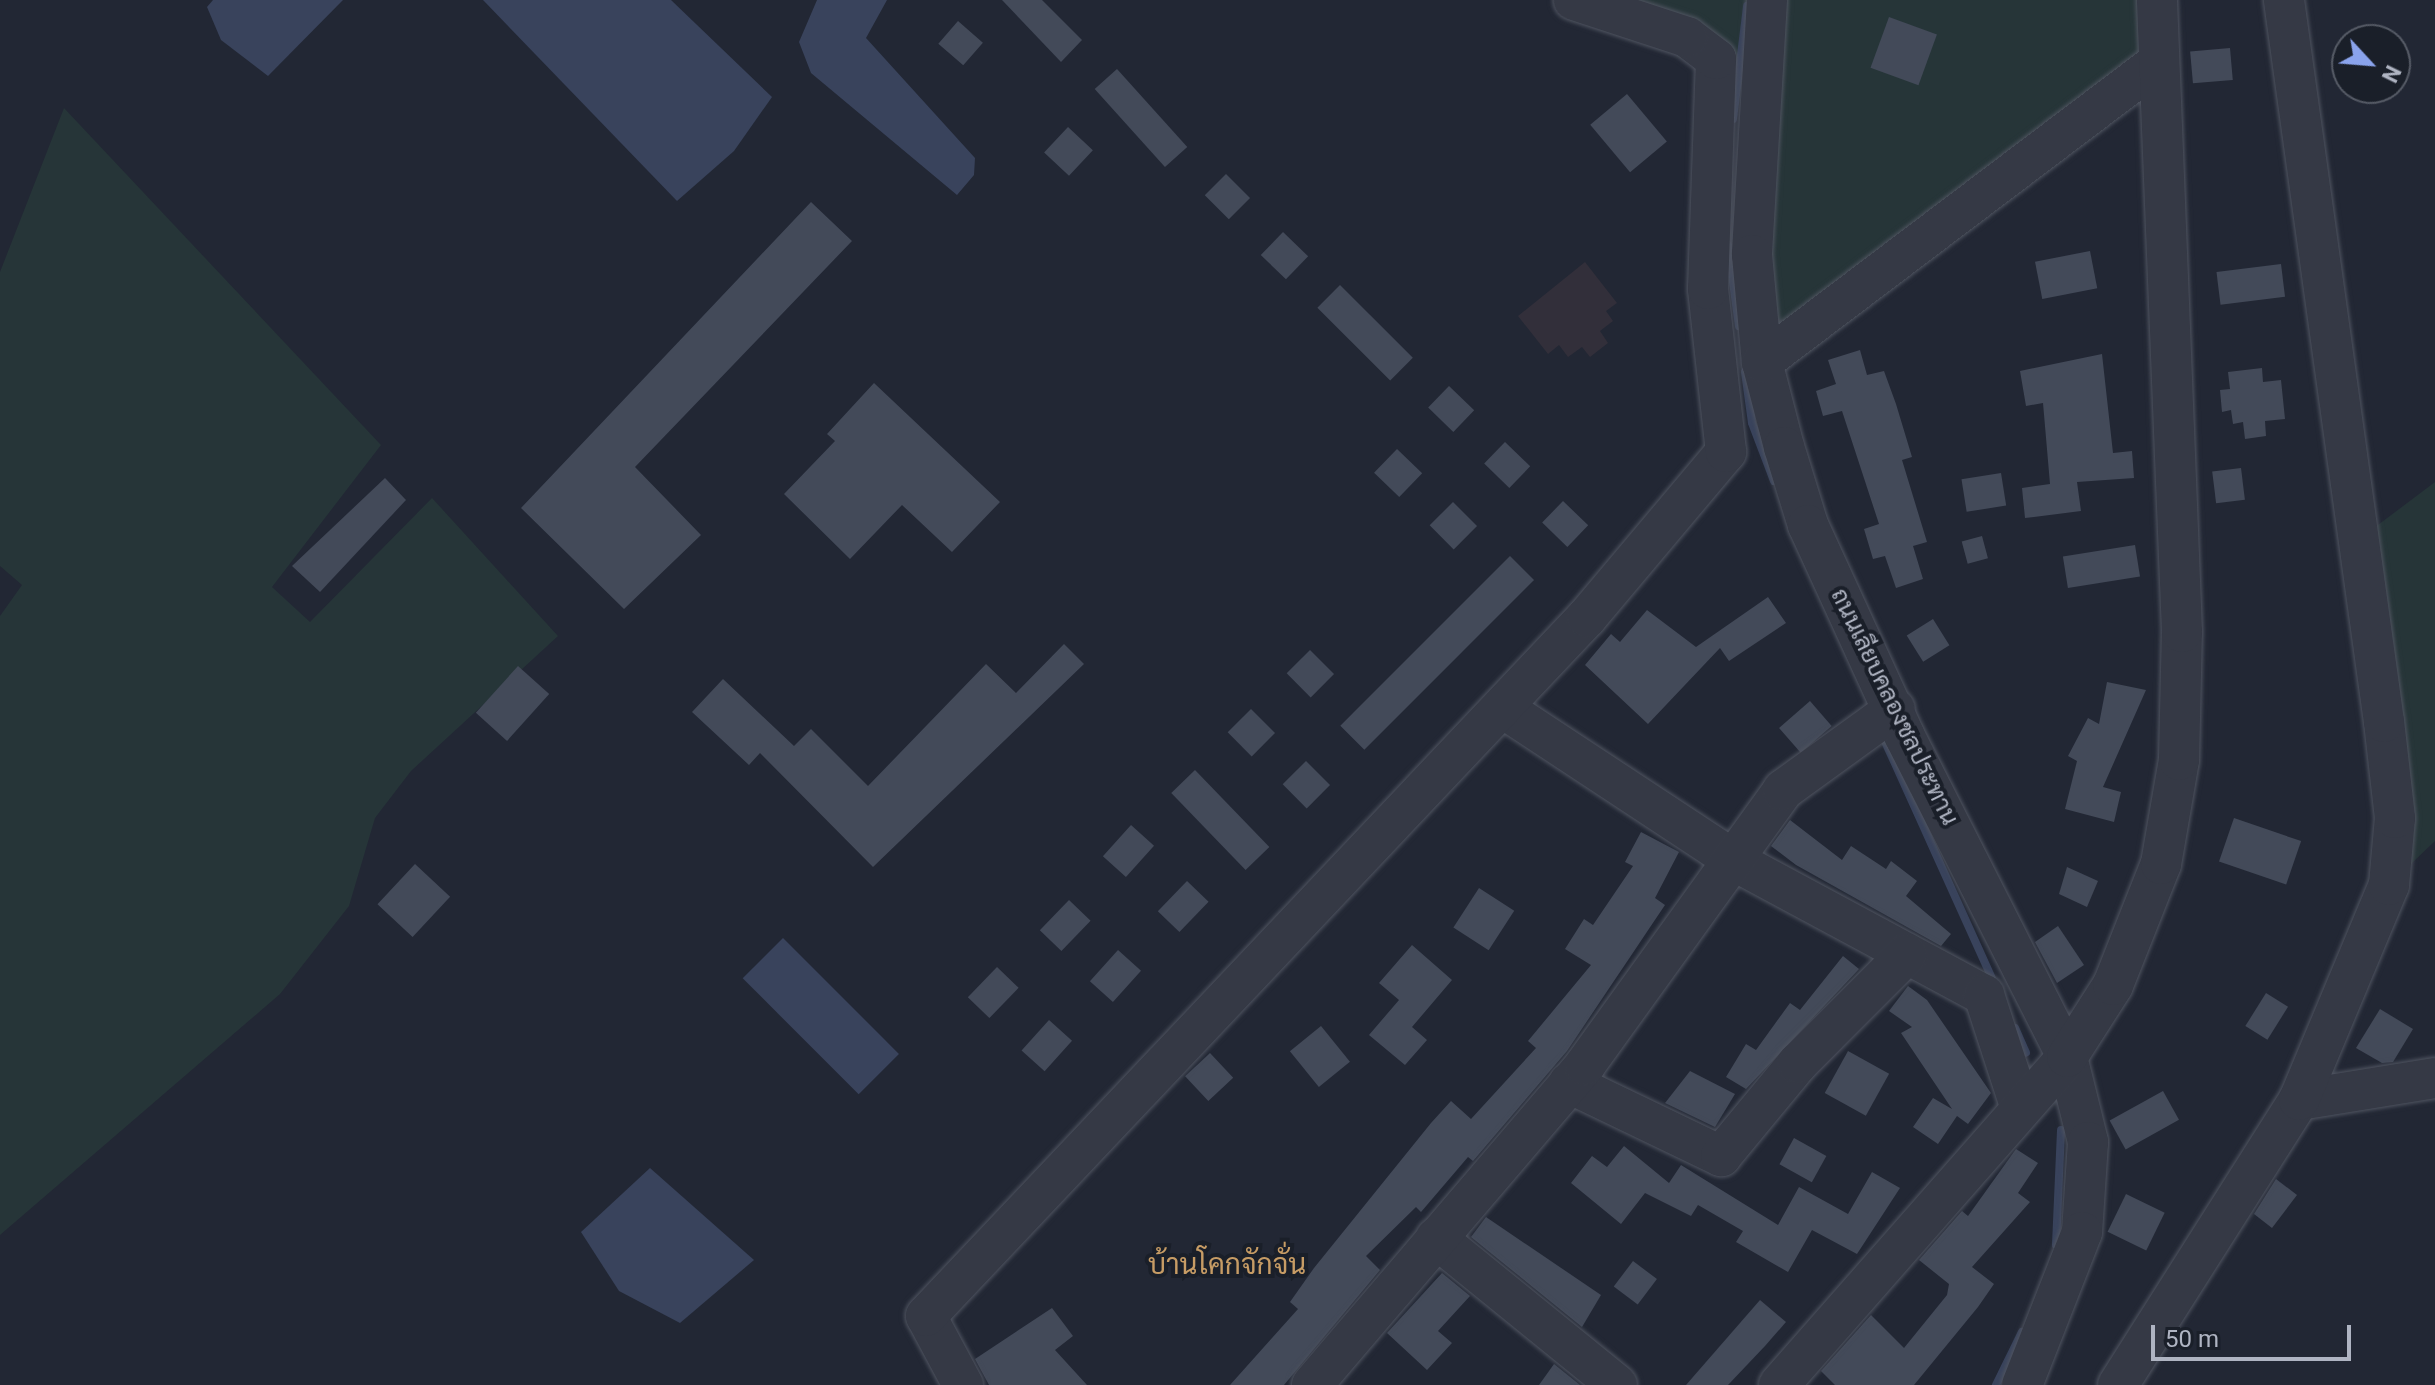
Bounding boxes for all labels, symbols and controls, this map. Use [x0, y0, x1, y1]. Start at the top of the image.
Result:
north arrow [2331, 24, 2411, 104]
text: N [2377, 61, 2406, 86]
street label: ถนนเลียบคลองชลประทาน [1824, 584, 1964, 830]
district label: บ้านโคกจักจั่น [1148, 1248, 1306, 1282]
scale bar [2155, 1309, 2355, 1359]
text: 50 m [2165, 1325, 2219, 1353]

